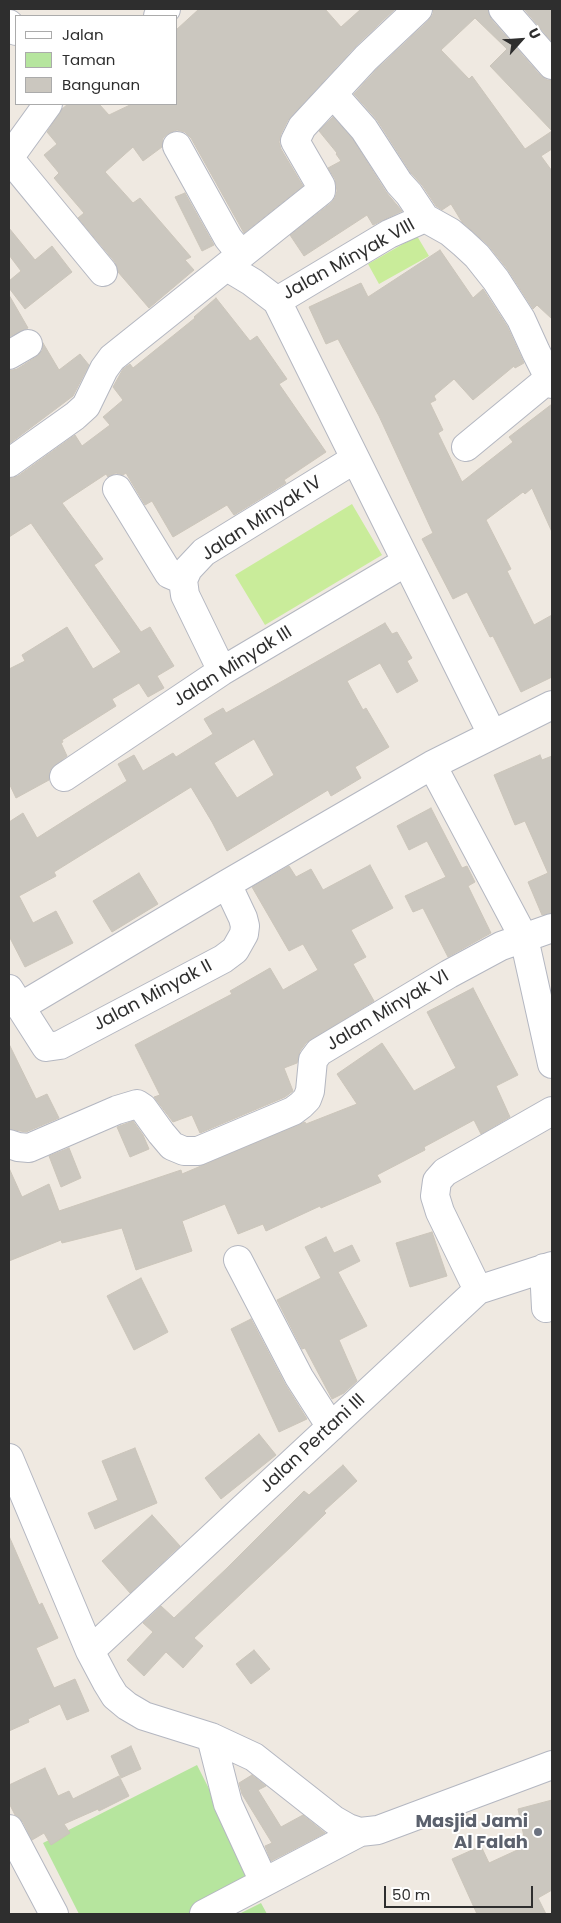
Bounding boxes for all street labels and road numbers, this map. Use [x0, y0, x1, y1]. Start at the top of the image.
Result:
street label: Jalan Minyak VIII [279, 215, 419, 305]
street label: Jalan Minyak IV [198, 472, 326, 566]
street label: Jalan Minyak III [170, 622, 296, 712]
street label: Jalan Minyak II [90, 956, 216, 1036]
street label: Jalan Minyak VI [323, 966, 453, 1056]
street label: Jalan Pertani III [256, 1390, 370, 1498]

